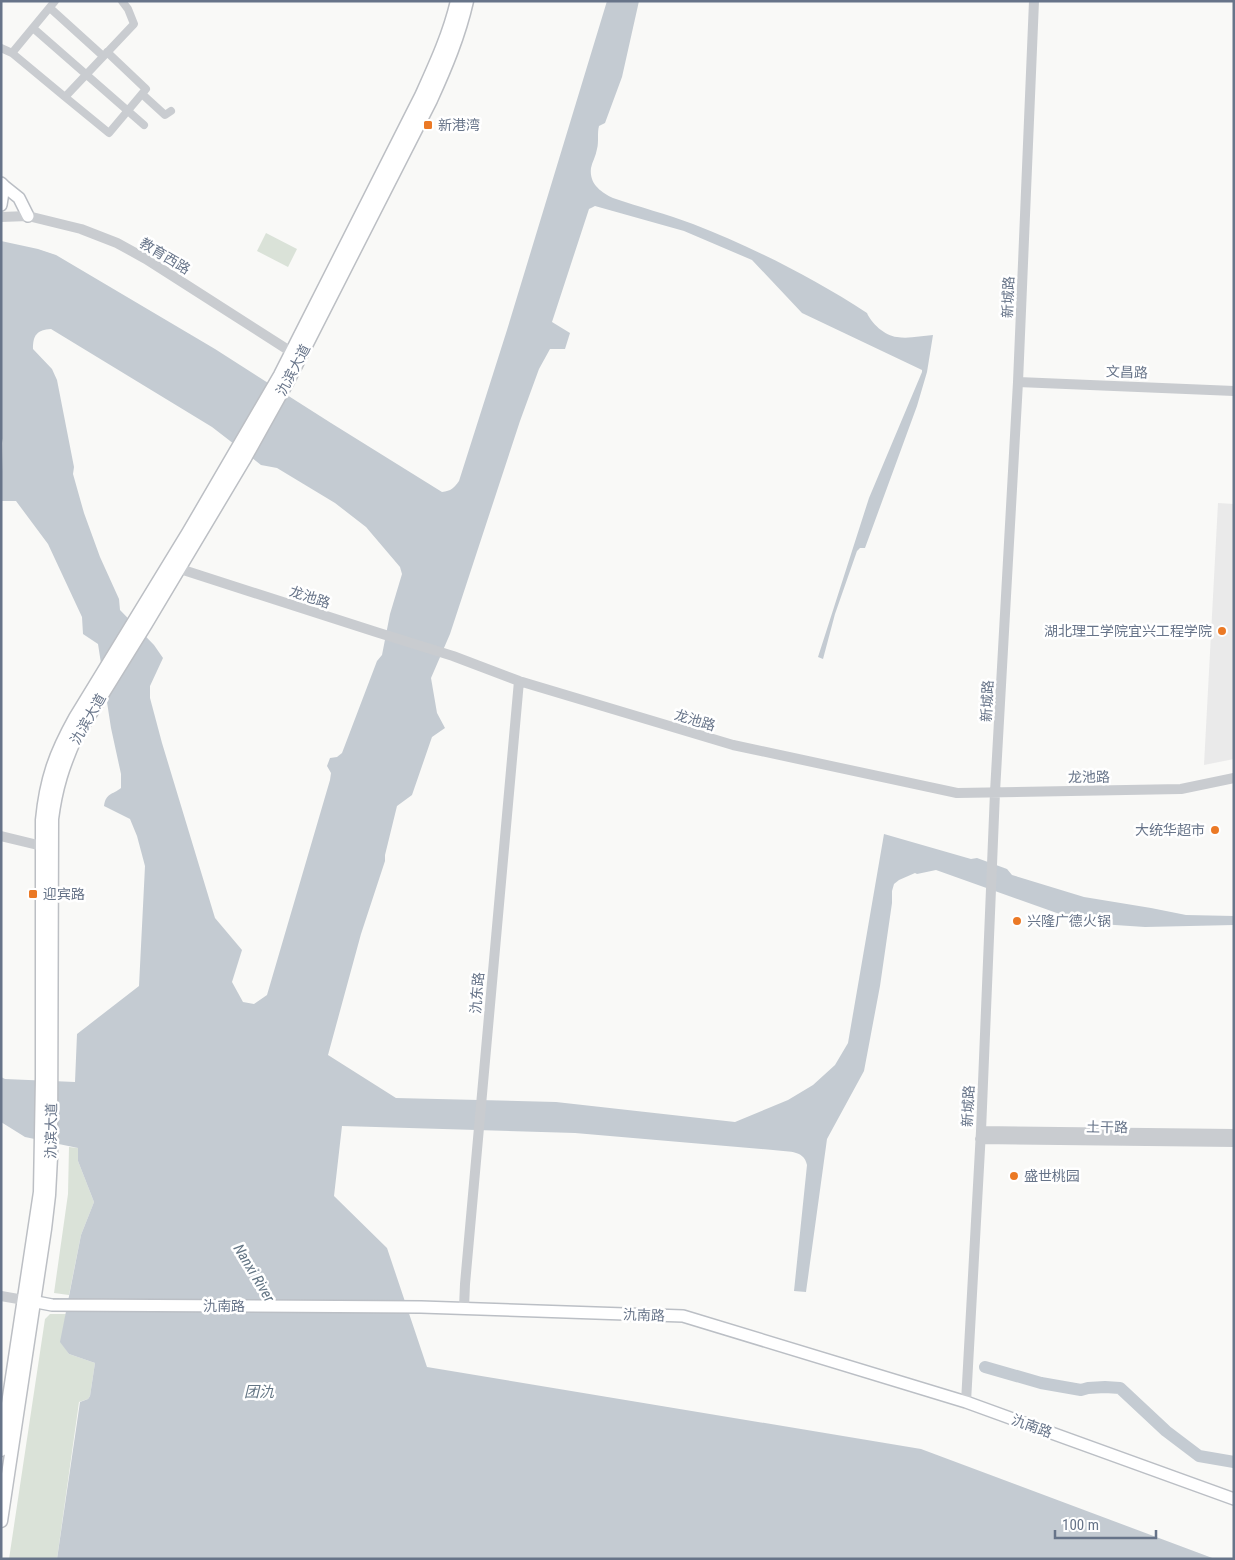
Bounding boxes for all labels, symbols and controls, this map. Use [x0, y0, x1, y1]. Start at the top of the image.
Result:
place label: 新港湾 [438, 117, 480, 133]
marker: 新港湾 [422, 119, 434, 131]
street label: 教育西路 [137, 235, 193, 277]
street label: 新城路 [999, 276, 1017, 318]
street label: 氿滨大道 [273, 342, 313, 398]
street label: 文昌路 [1106, 363, 1148, 381]
street label: 龙池路 [288, 583, 332, 611]
place label: 湖北理工学院宜兴工程学院 [1044, 623, 1212, 639]
marker: 湖北理工学院宜兴工程学院 [1216, 625, 1228, 637]
street label: 新城路 [978, 680, 996, 722]
street label: 氿滨大道 [67, 691, 109, 747]
street label: 龙池路 [673, 706, 717, 734]
street label: 龙池路 [1068, 769, 1110, 785]
place label: 大统华超市 [1135, 822, 1205, 838]
marker: 大统华超市 [1209, 824, 1221, 836]
place label: 迎宾路 [43, 886, 85, 902]
marker: 迎宾路 [27, 888, 39, 900]
place label: 兴隆广德火锅 [1027, 913, 1111, 929]
marker: 兴隆广德火锅 [1011, 915, 1023, 927]
street label: 氿东路 [467, 971, 487, 1015]
street label: 新城路 [959, 1085, 977, 1127]
street label: 氿滨大道 [43, 1103, 59, 1159]
street label: 土干路 [1086, 1119, 1128, 1135]
place label: 盛世桃园 [1024, 1168, 1080, 1184]
marker: 盛世桃园 [1008, 1170, 1020, 1182]
water label: Nanxi River [230, 1241, 279, 1306]
street label: 氿南路 [203, 1298, 245, 1314]
street label: 氿南路 [623, 1306, 665, 1324]
water label: 团氿 [244, 1383, 274, 1401]
street label: 氿南路 [1010, 1411, 1054, 1441]
scale bar [1055, 1508, 1156, 1540]
text: 100 m [1062, 1516, 1099, 1534]

